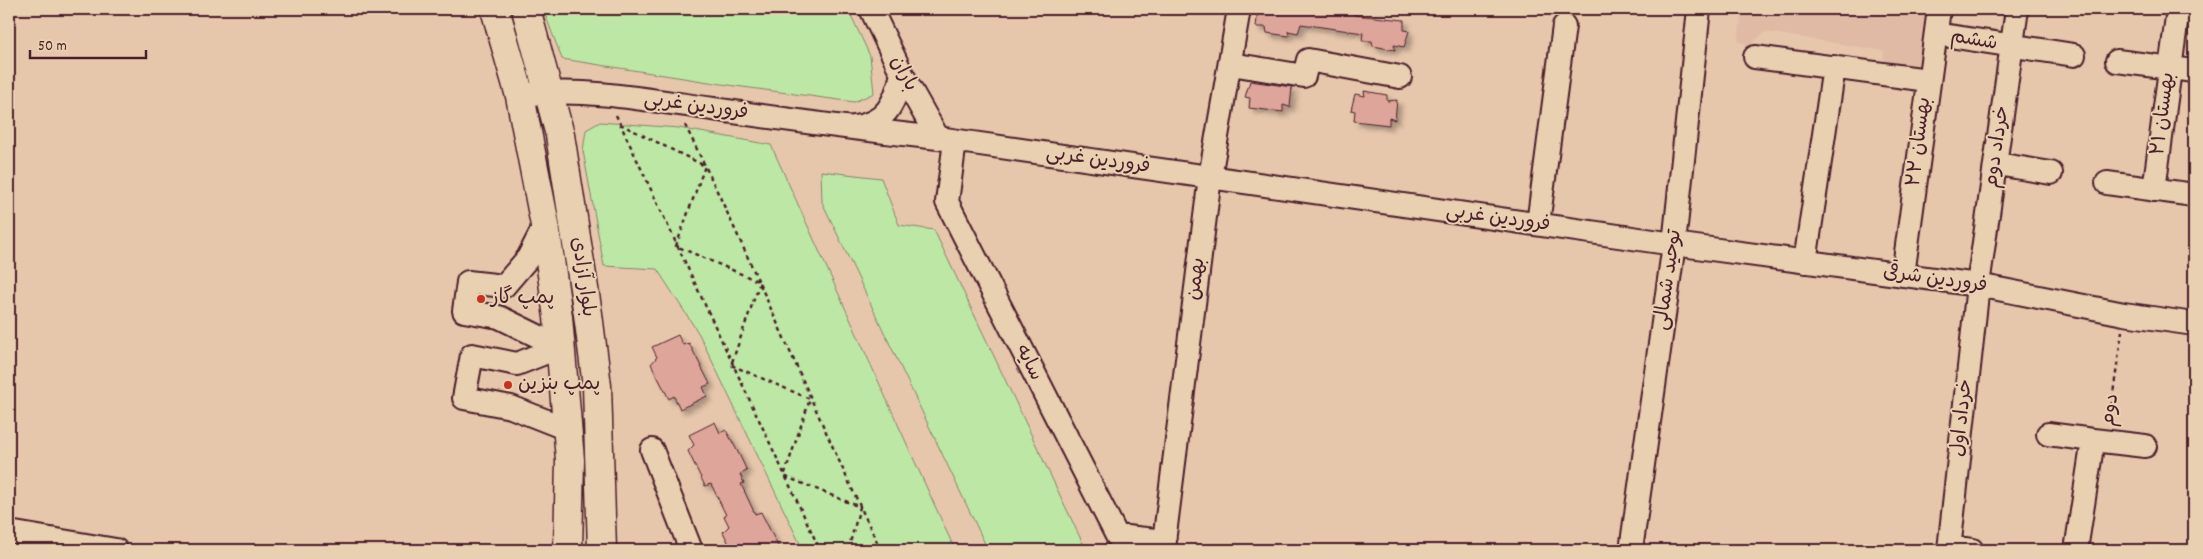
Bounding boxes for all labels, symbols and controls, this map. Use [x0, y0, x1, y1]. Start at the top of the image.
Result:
street label: ششم [1948, 23, 2000, 59]
scale bar [30, 28, 146, 60]
text: 50 m [38, 36, 67, 58]
street label: باران [882, 51, 924, 97]
street label: بهستان ۲۱ [2145, 71, 2183, 157]
street label: فروردین غربی [642, 86, 750, 128]
street label: بهستان ۲۲ [1901, 96, 1939, 188]
street label: خرداد دوم [1978, 104, 2018, 190]
street label: فروردین غربی [1044, 140, 1152, 182]
street label: فروردین غربی [1444, 198, 1552, 240]
street label: توحید شمالی [1648, 228, 1690, 332]
street label: بلوار آزادی [563, 235, 601, 319]
street label: بهمن [1180, 256, 1214, 302]
street label: فروردین شرقی [1881, 257, 1989, 301]
place label: پمپ گاز [489, 285, 554, 313]
marker: پمپ گاز [475, 293, 487, 305]
street label: سایه [1007, 340, 1049, 386]
place label: پمپ بنزين [518, 371, 600, 399]
street label: خرداد اول [1945, 378, 1981, 458]
marker: پمپ بنزين [502, 379, 514, 391]
street label: دوم [2095, 392, 2127, 428]

